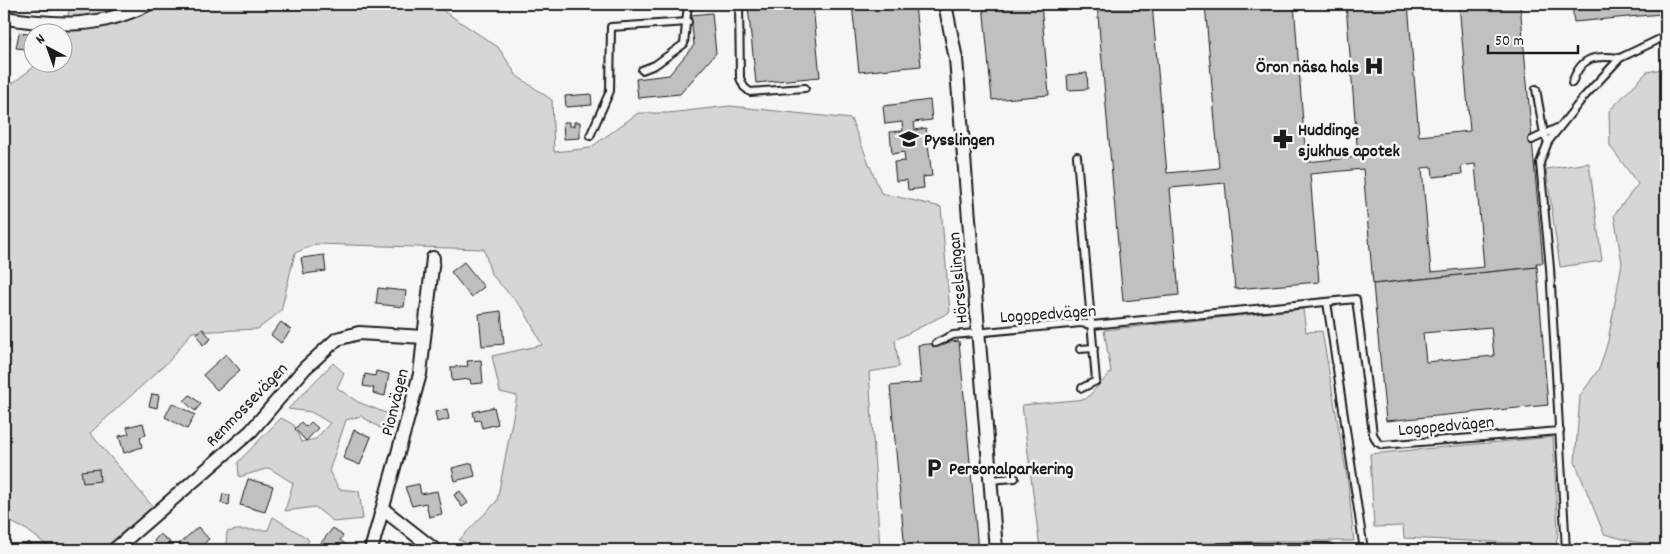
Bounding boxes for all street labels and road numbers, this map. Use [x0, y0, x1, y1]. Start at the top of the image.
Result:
street label: Hörselslingan [943, 231, 976, 325]
street label: Logopedvägen [999, 300, 1097, 331]
street label: Renmossevägen [201, 358, 295, 454]
street label: Pionvägen [376, 366, 417, 439]
street label: Logopedvägen [1397, 411, 1495, 444]

